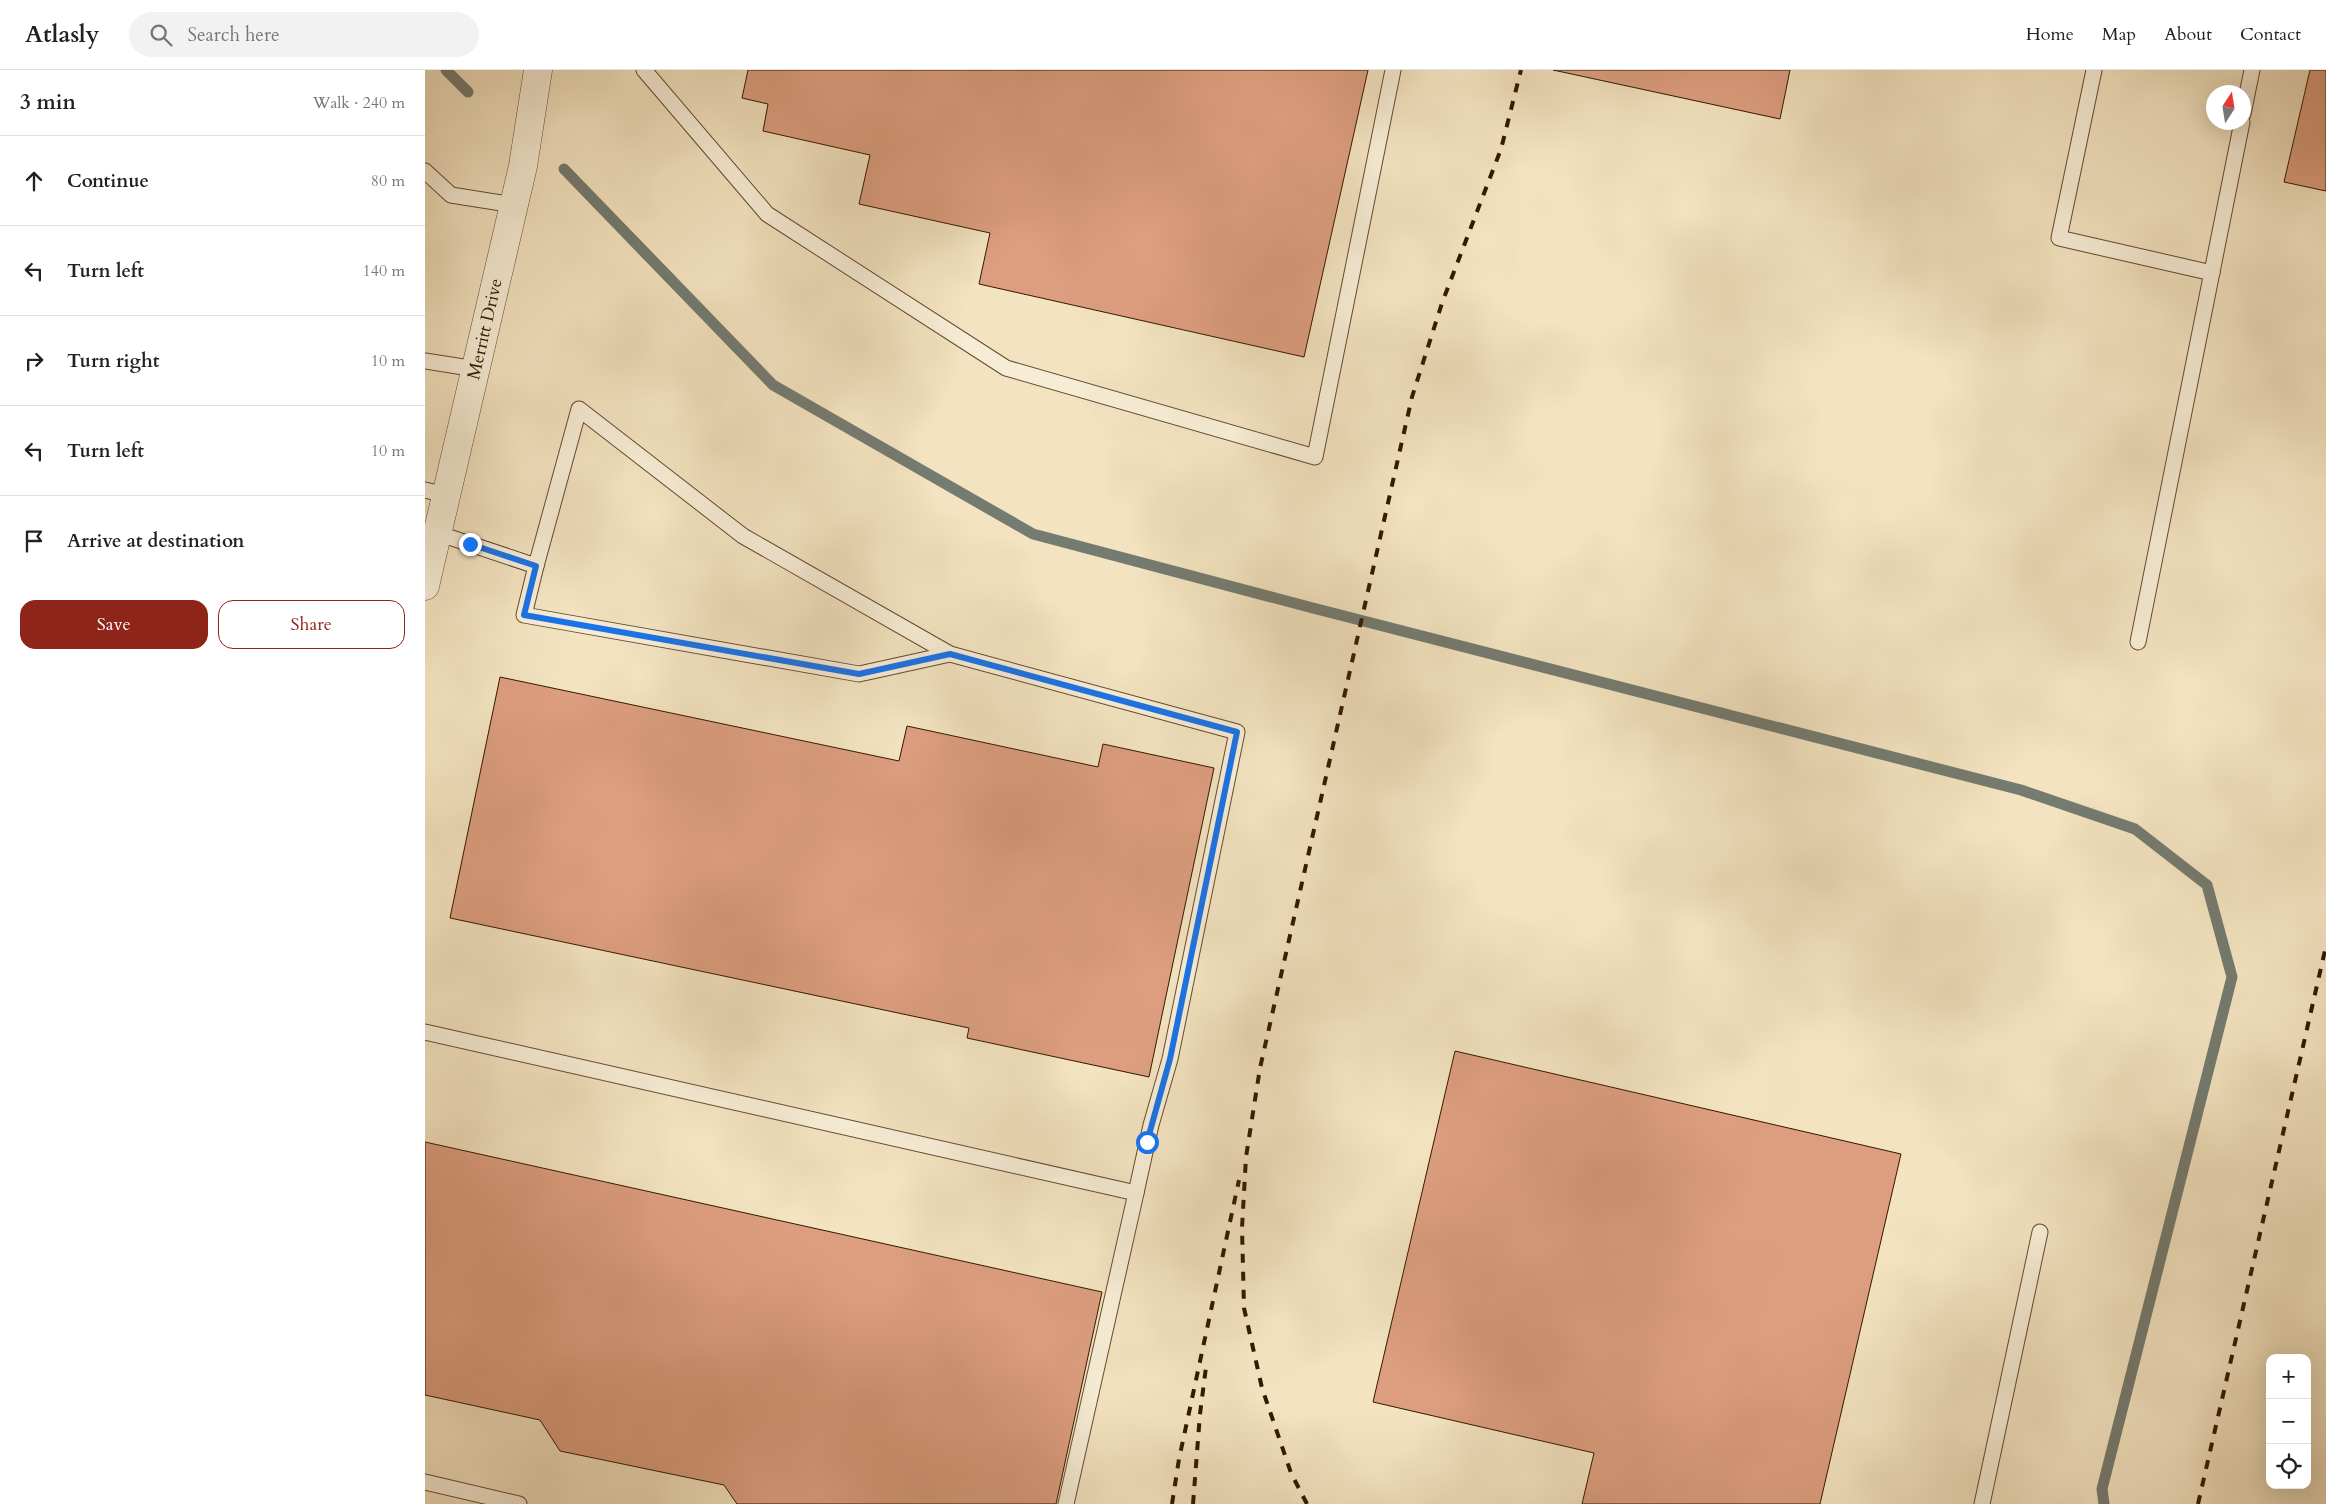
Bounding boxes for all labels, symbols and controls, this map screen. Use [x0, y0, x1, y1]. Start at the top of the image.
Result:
search box [129, 12, 479, 57]
text: Atlasly [25, 18, 99, 51]
icon: search [147, 21, 175, 49]
text: Search here [187, 22, 280, 48]
text: Home [2026, 22, 2074, 47]
text: Map [2102, 22, 2136, 47]
text: About [2164, 22, 2212, 47]
text: Contact [2240, 22, 2301, 47]
north arrow [2206, 85, 2251, 130]
text: 3 min [20, 88, 76, 117]
text: Walk · 240 m [313, 92, 405, 114]
icon: ahead [20, 167, 48, 195]
text: Continue [67, 168, 149, 194]
text: 80 m [371, 170, 405, 192]
icon: left [20, 257, 48, 285]
text: Turn left [67, 258, 144, 284]
text: 140 m [363, 260, 405, 282]
street label: Merritt Drive [461, 276, 509, 382]
icon: right [20, 347, 48, 375]
text: Turn right [67, 348, 159, 374]
text: 10 m [371, 350, 405, 372]
icon: left [20, 437, 48, 465]
text: Turn left [67, 438, 144, 464]
text: 10 m [371, 440, 405, 462]
icon: arrive [20, 527, 48, 555]
text: Arrive at destination [67, 528, 244, 554]
route end [459, 533, 482, 556]
button: Save [20, 600, 208, 649]
button: Share [218, 600, 405, 649]
route start [1136, 1131, 1159, 1154]
map controls [2266, 1354, 2311, 1489]
button: + [2266, 1354, 2311, 1399]
button: − [2266, 1399, 2311, 1444]
button: locate [2266, 1444, 2311, 1489]

